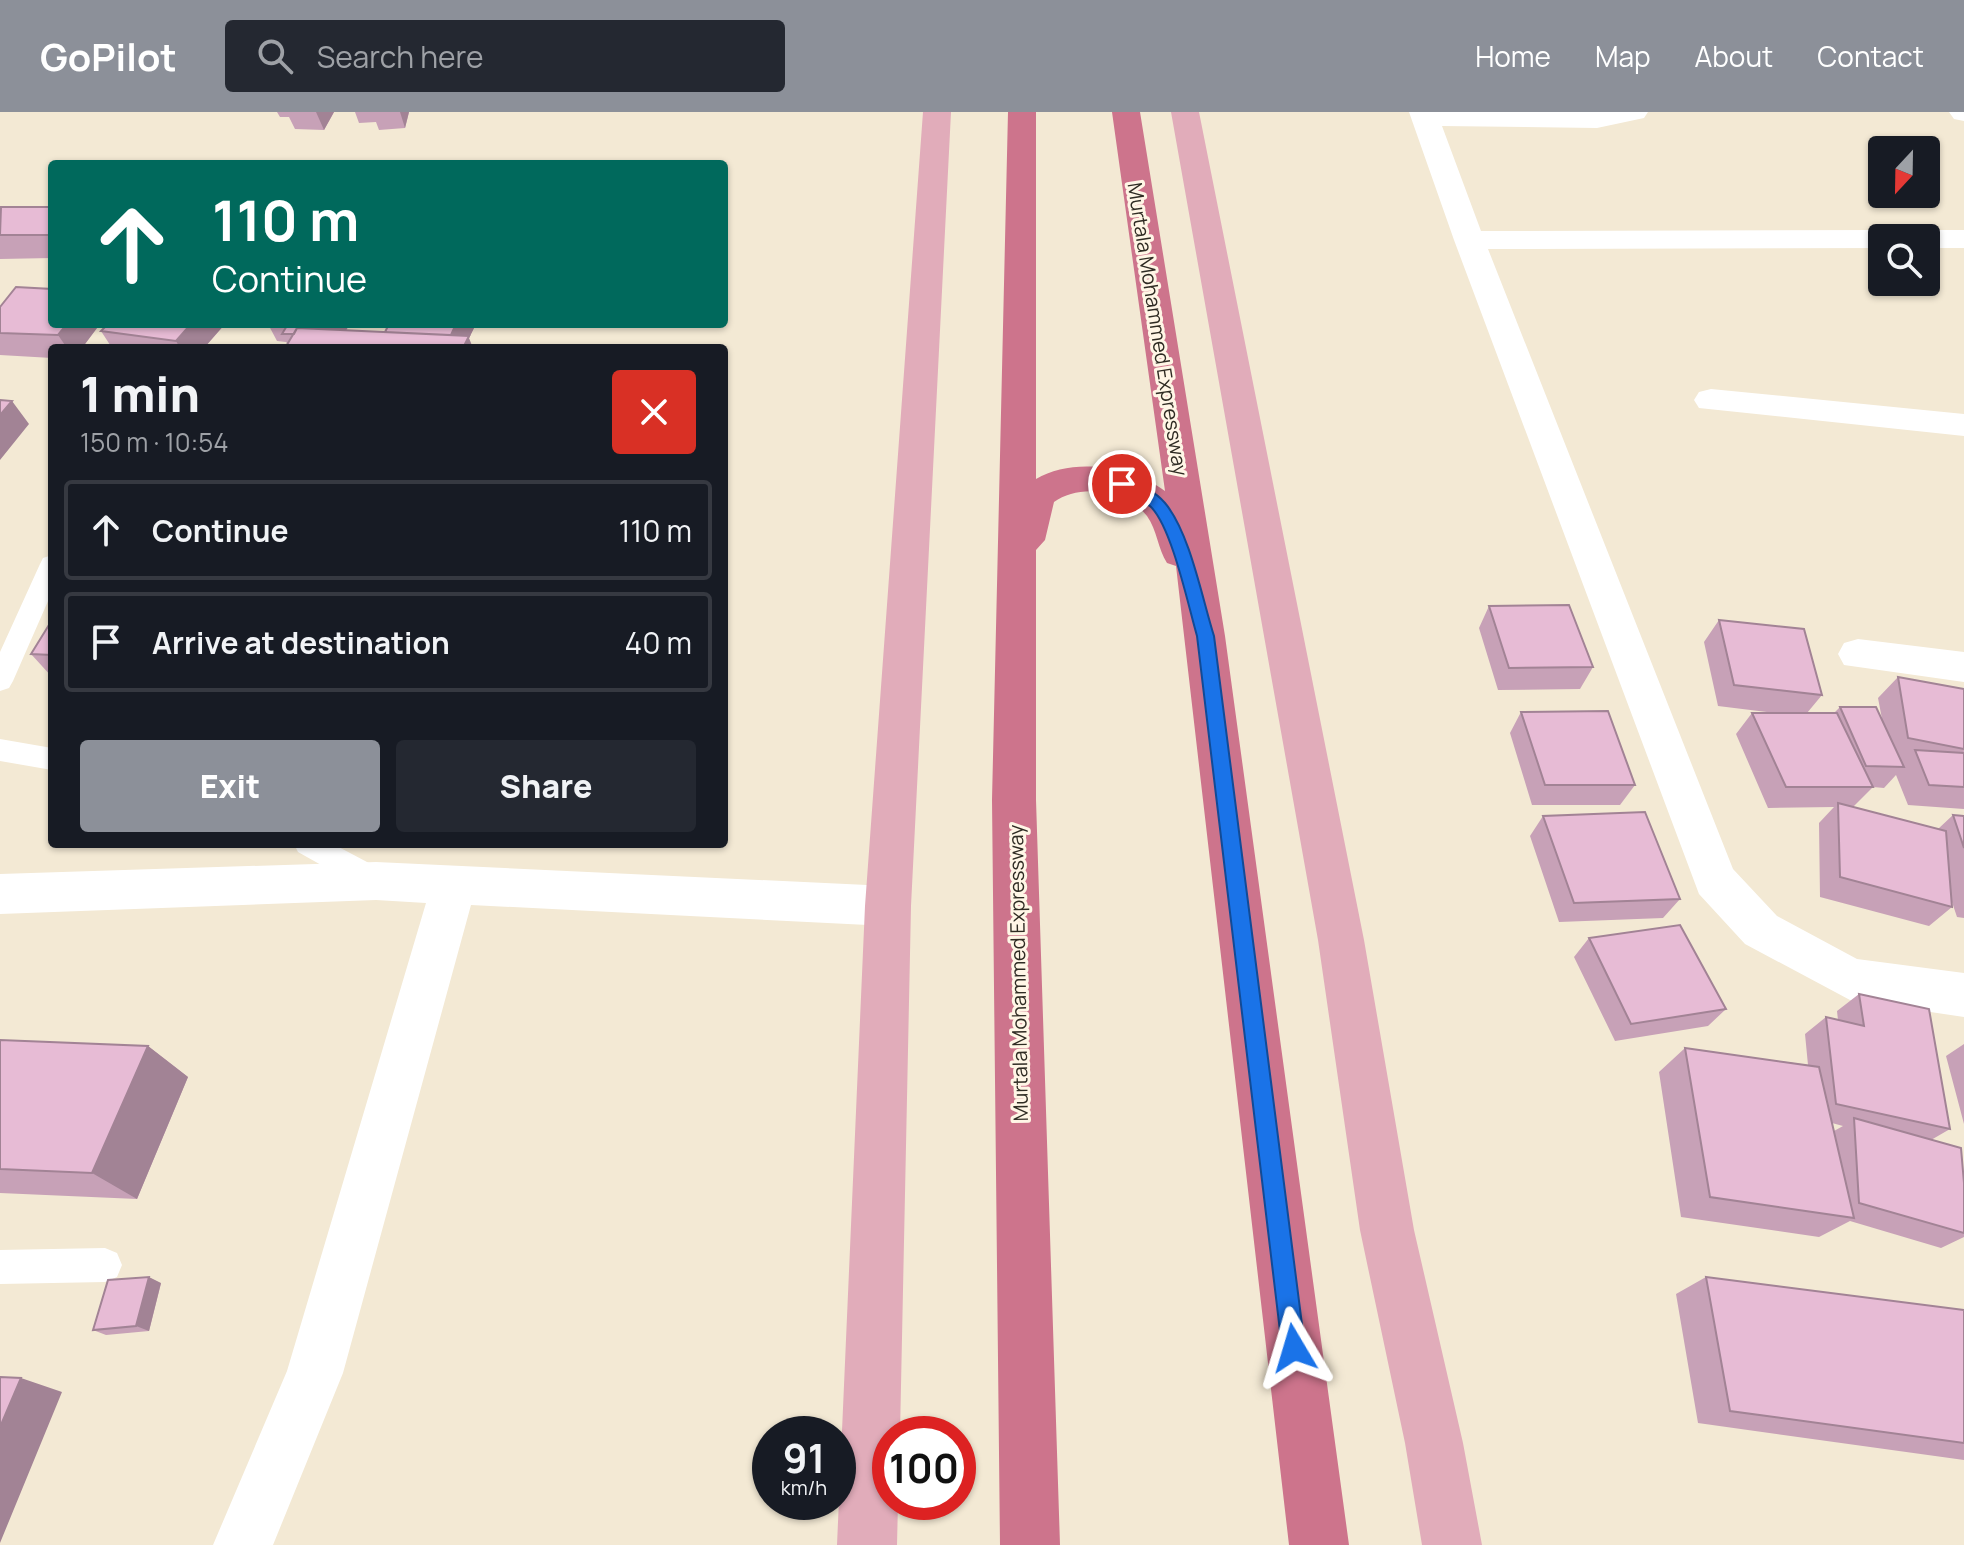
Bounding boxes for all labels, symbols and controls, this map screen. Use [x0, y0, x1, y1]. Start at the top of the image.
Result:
search box [225, 20, 785, 92]
text: GoPilot [40, 30, 177, 82]
icon: search [253, 34, 297, 78]
text: Search here [317, 36, 484, 77]
text: Home [1475, 37, 1551, 75]
text: Map [1595, 37, 1651, 75]
text: About [1695, 37, 1773, 75]
text: Contact [1817, 37, 1924, 75]
north arrow [1868, 136, 1940, 208]
map controls [1868, 136, 1940, 296]
street label: Murtala Mohammed Expressway [1121, 180, 1195, 478]
text: 110 m [212, 181, 359, 258]
icon: ahead [80, 192, 184, 296]
button: search [1868, 224, 1940, 296]
text: Continue [212, 254, 367, 303]
text: 1 min [80, 361, 200, 426]
button: close [612, 370, 696, 454]
text: 150 m · 10:54 [80, 424, 229, 460]
pin [1088, 450, 1156, 518]
icon: arrive [1100, 462, 1144, 506]
icon: ahead [84, 508, 128, 552]
text: Continue [152, 510, 288, 551]
text: 110 m [619, 510, 692, 551]
icon: arrive [84, 620, 128, 664]
text: Arrive at destination [152, 622, 450, 663]
text: 40 m [625, 622, 692, 663]
button: Exit [80, 740, 380, 832]
button: Share [396, 740, 696, 832]
street label: Murtala Mohammed Expressway [1002, 824, 1034, 1122]
position arrow [1252, 1306, 1336, 1390]
speed limit sign: 100 [872, 1416, 976, 1520]
text: 91 [783, 1430, 825, 1485]
text: km/h [781, 1474, 827, 1501]

